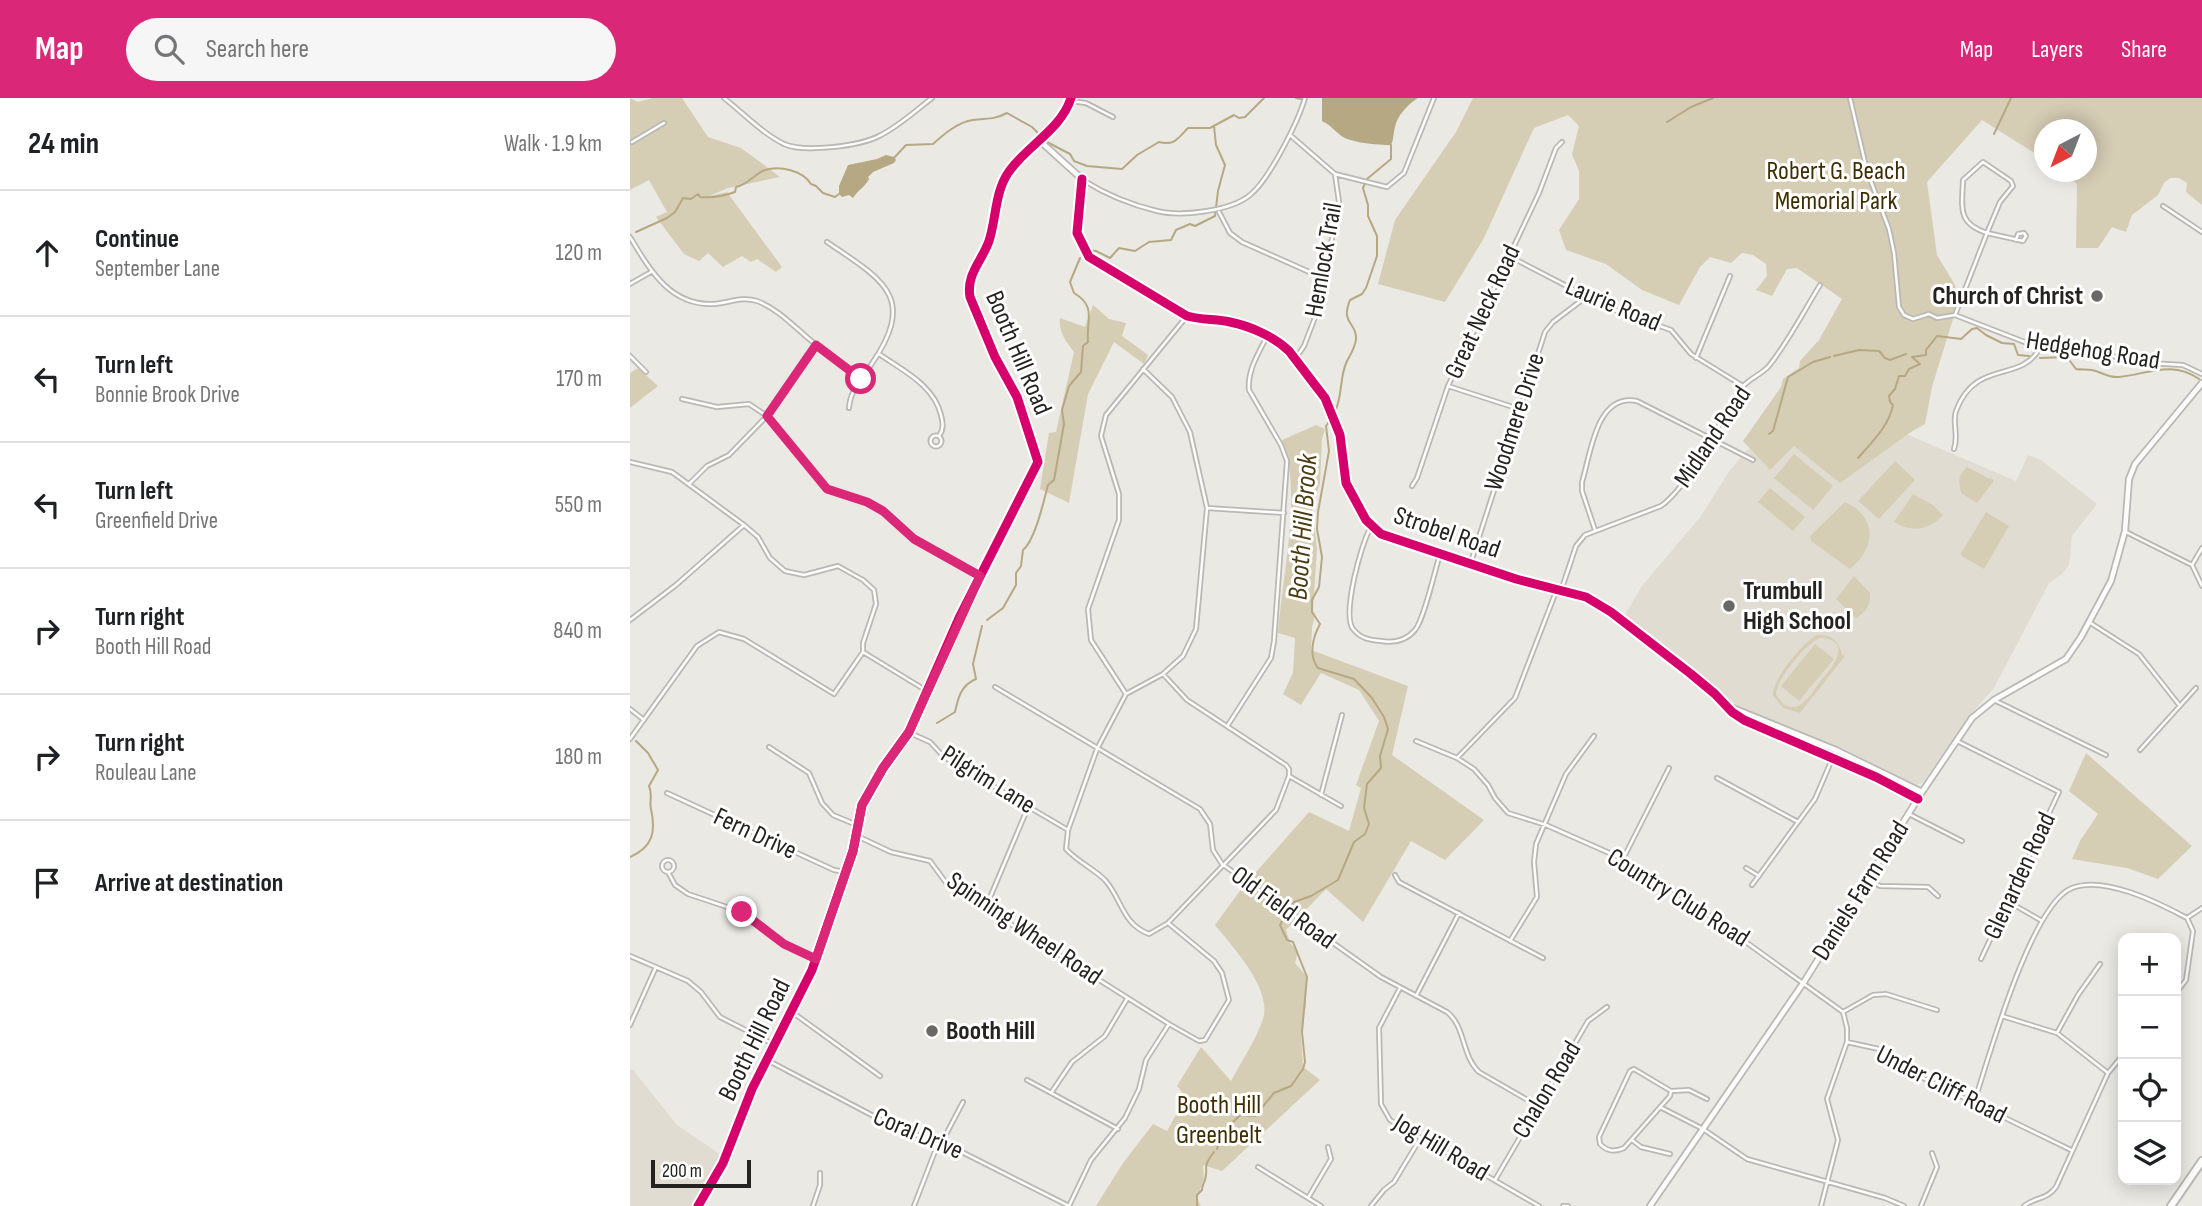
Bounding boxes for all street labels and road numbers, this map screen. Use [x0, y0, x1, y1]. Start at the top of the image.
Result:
street label: Hemlock Trail [1299, 200, 1349, 320]
street label: Great Neck Road [1439, 240, 1527, 384]
street label: Laurie Road [1561, 271, 1665, 339]
street label: Booth Hill Road [978, 286, 1058, 420]
street label: Hedgehog Road [2024, 325, 2162, 377]
street label: Woodmere Drive [1478, 349, 1552, 495]
street label: Midland Road [1668, 381, 1758, 493]
street label: Strobel Road [1390, 500, 1504, 566]
street label: Pilgrim Lane [935, 739, 1041, 821]
street label: Fern Drive [709, 801, 801, 867]
street label: Glenarden Road [1977, 808, 2063, 944]
street label: Daniels Farm Road [1806, 816, 1916, 966]
street label: Country Club Road [1601, 842, 1755, 954]
street label: Old Field Road [1225, 860, 1341, 956]
street label: Spinning Wheel Road [940, 866, 1108, 992]
street label: Booth Hill Road [712, 974, 798, 1106]
street label: Chalon Road [1506, 1036, 1588, 1144]
street label: Under Cliff Road [1871, 1039, 2011, 1131]
street label: Coral Drive [868, 1101, 968, 1167]
street label: Jog Hill Road [1387, 1107, 1494, 1189]

